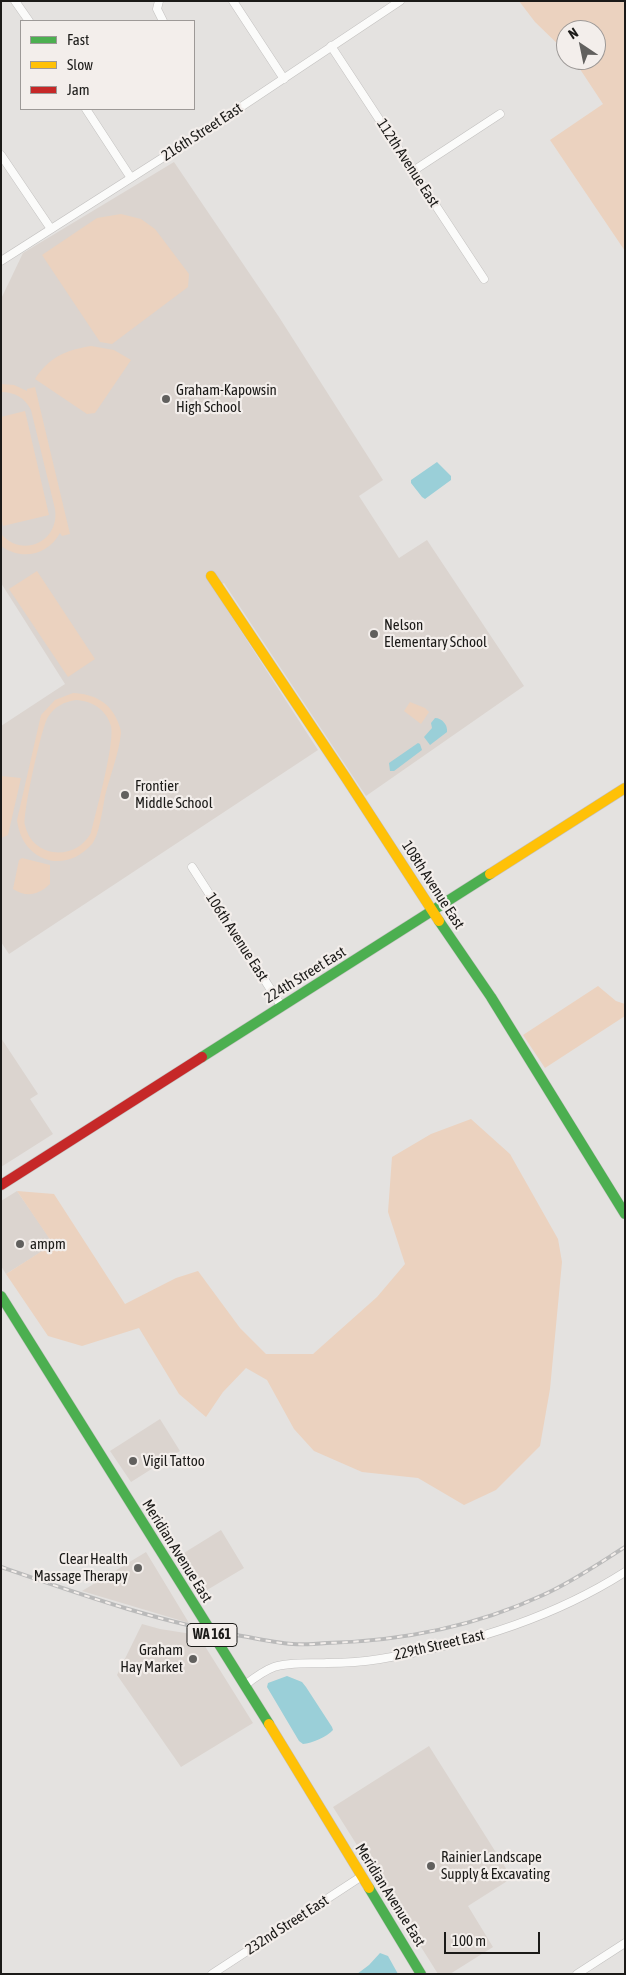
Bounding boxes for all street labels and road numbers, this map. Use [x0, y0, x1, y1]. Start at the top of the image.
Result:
street label: 216th Street East [158, 99, 246, 165]
street label: 112th Avenue East [373, 116, 443, 210]
street label: 108th Avenue East [398, 838, 468, 932]
street label: 106th Avenue East [202, 890, 272, 984]
street label: 224th Street East [261, 943, 349, 1007]
street label: Meridian Avenue East [138, 1496, 216, 1606]
road number: WA 161 [187, 1624, 237, 1646]
street label: 229th Street East [392, 1626, 486, 1664]
street label: Meridian Avenue East [351, 1840, 429, 1950]
street label: 232nd Street East [242, 1891, 332, 1959]

